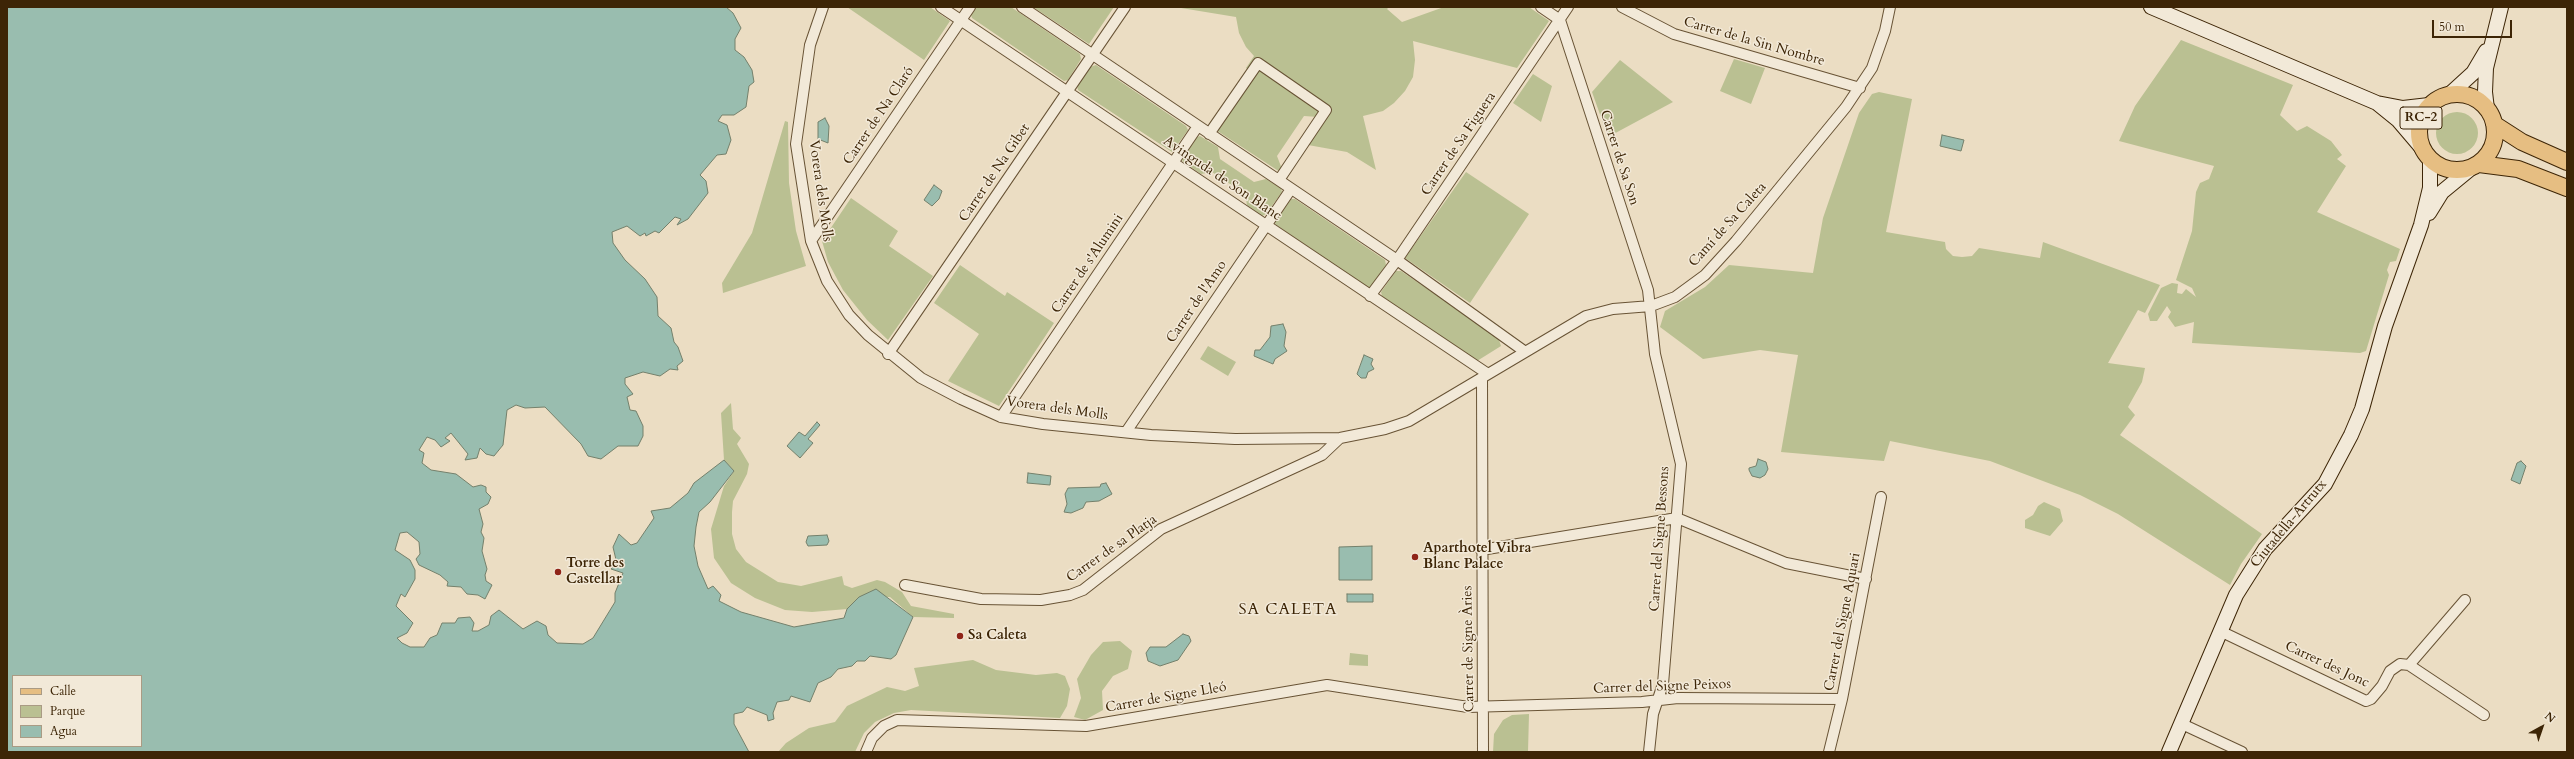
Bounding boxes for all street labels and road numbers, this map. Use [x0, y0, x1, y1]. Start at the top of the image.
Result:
street label: Carrer de la Sin Nombre [1681, 14, 1827, 70]
street label: Carrer de Na Claró [840, 64, 918, 168]
street label: Carrer de Sa Figuera [1418, 89, 1500, 199]
road number: RC-2 [2400, 107, 2442, 129]
street label: Carrer de Sa Son [1596, 108, 1642, 208]
street label: Carrer de Na Gibet [956, 121, 1034, 225]
street label: Avinguda de Son Blanc [1160, 133, 1284, 225]
street label: Vorera dels Molls [805, 139, 835, 243]
street label: Camí de Sa Caleta [1686, 179, 1770, 271]
street label: Carrer de s'Alumini [1048, 211, 1128, 317]
street label: Carrer de l'Amo [1163, 258, 1231, 346]
street label: Vorera dels Molls [1005, 394, 1109, 424]
street label: Carrer del Signe Bessons [1647, 466, 1673, 612]
street label: Ciutadella-Artrutx [2247, 477, 2331, 571]
street label: Carrer de sa Platja [1064, 512, 1160, 586]
street label: Carrer del Signe Aquari [1821, 551, 1865, 693]
street label: Carrer de Signe Àries [1459, 586, 1479, 712]
street label: Carrer des Jonc [2282, 638, 2372, 692]
street label: Carrer del Signe Peixos [1593, 676, 1731, 698]
street label: Carrer de Signe Lleó [1104, 679, 1228, 717]

